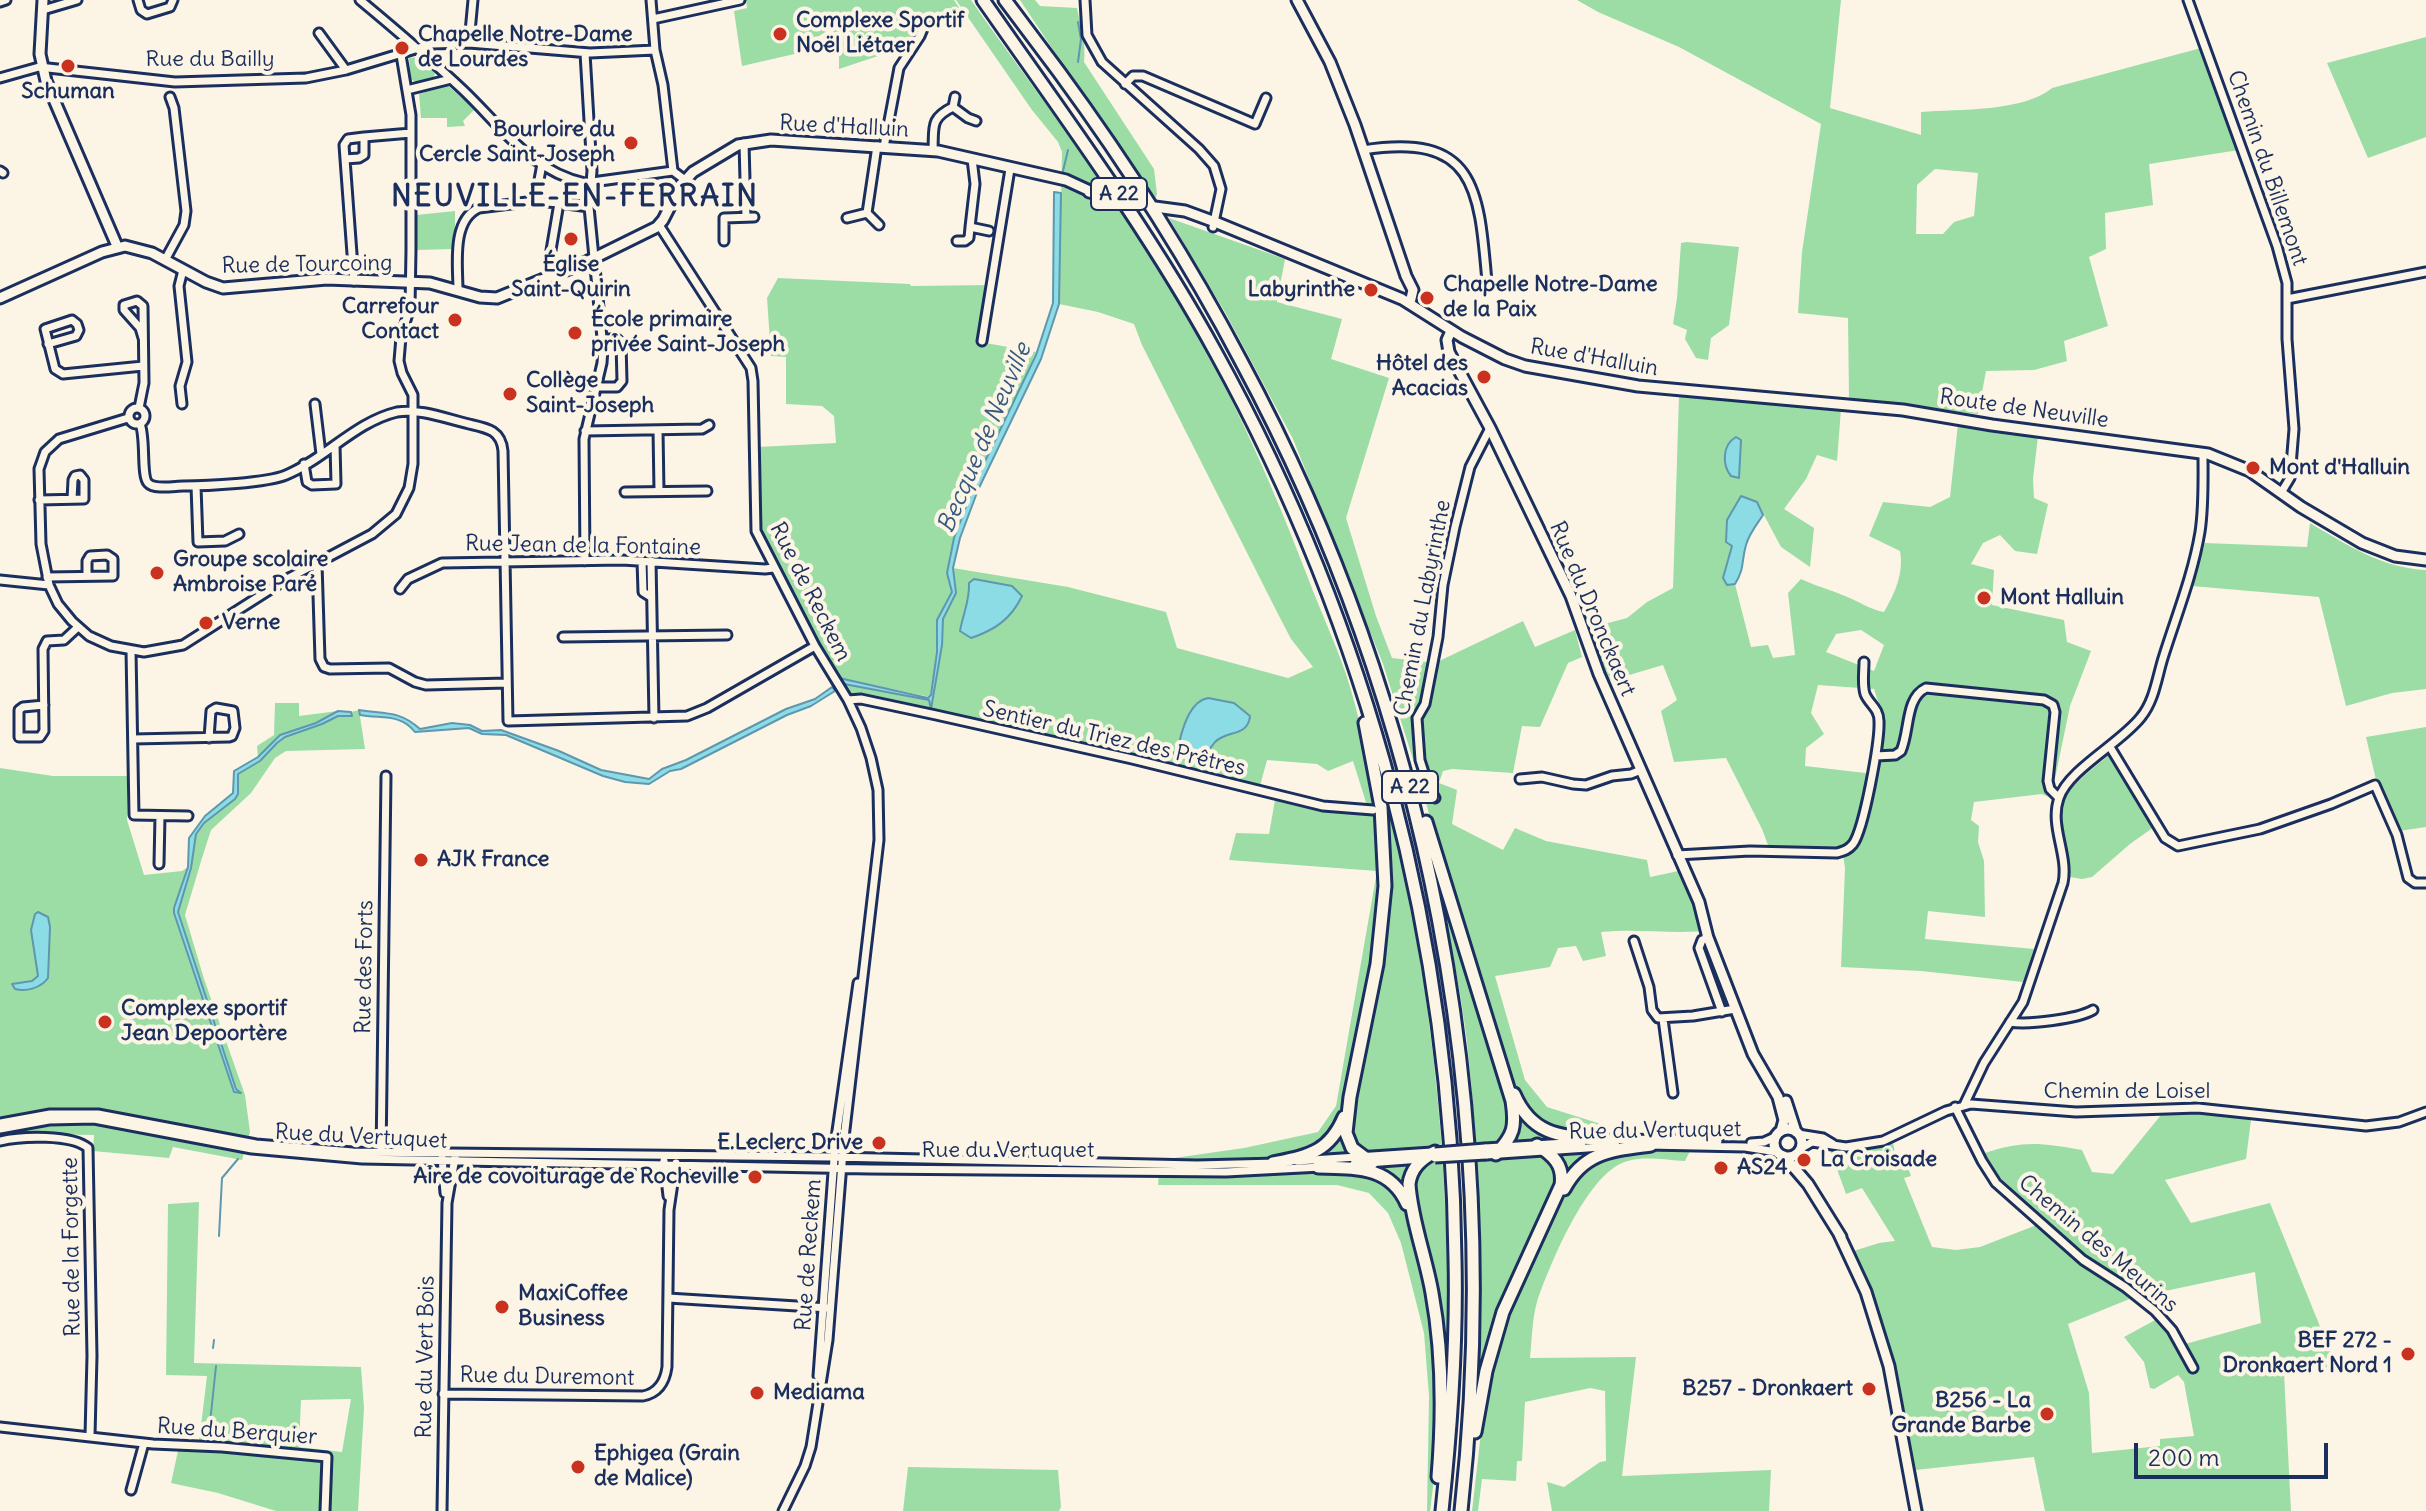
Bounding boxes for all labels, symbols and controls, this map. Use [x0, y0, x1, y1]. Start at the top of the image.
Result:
place label: Complexe Sportif Noël Liétaer [796, 8, 964, 60]
place label: Chapelle Notre-Dame de Lourdes [418, 22, 633, 74]
marker: Complexe Sportif Noël Liétaer [771, 25, 789, 43]
marker: Chapelle Notre-Dame de Lourdes [393, 39, 411, 57]
street label: Rue du Bailly [146, 47, 274, 73]
marker: Schuman [59, 57, 77, 75]
street label: Chemin du Billemont [2221, 67, 2313, 269]
place label: Schuman [21, 79, 115, 105]
street label: Rue d'Halluin [779, 110, 909, 144]
place label: Bourloire du Cercle Saint-Joseph [419, 117, 615, 168]
marker: Bourloire du Cercle Saint-Joseph [622, 134, 640, 152]
road number: A 22 [1091, 178, 1147, 210]
district label: NEUVILLE-EN-FERRAIN [391, 179, 759, 215]
marker: Église Saint-Quirin [562, 230, 580, 248]
street label: Rue de Tourcoing [221, 250, 393, 280]
place label: Église Saint-Quirin [511, 252, 631, 304]
place label: Chapelle Notre-Dame de la Paix [1443, 272, 1658, 324]
place label: Labyrinthe [1248, 277, 1355, 303]
marker: Labyrinthe [1362, 281, 1380, 299]
marker: Chapelle Notre-Dame de la Paix [1418, 289, 1436, 307]
place label: Carrefour Contact [342, 294, 439, 346]
place label: École primaire privée Saint-Joseph [591, 307, 785, 358]
marker: Carrefour Contact [446, 311, 464, 329]
marker: École primaire privée Saint-Joseph [566, 324, 584, 342]
street label: Rue d'Halluin [1528, 334, 1660, 382]
water label: Becque de Neuville [932, 339, 1038, 537]
place label: Hôtel des Acacias [1376, 351, 1468, 402]
place label: Collège Saint-Joseph [526, 368, 654, 420]
marker: Hôtel des Acacias [1475, 368, 1493, 386]
street label: Route de Neuville [1938, 384, 2110, 434]
marker: Collège Saint-Joseph [501, 385, 519, 403]
place label: Mont d'Halluin [2269, 455, 2410, 481]
marker: Mont d'Halluin [2244, 459, 2262, 477]
street label: Chemin du Labyrinthe [1389, 498, 1457, 718]
street label: Rue de Reckem [764, 518, 856, 666]
street label: Rue du Dronckaert [1543, 518, 1641, 700]
street label: Rue Jean de la Fontaine [465, 531, 701, 561]
place label: Groupe scolaire Ambroise Paré [173, 547, 328, 598]
marker: Groupe scolaire Ambroise Paré [148, 564, 166, 582]
place label: Mont Halluin [2000, 585, 2124, 611]
marker: Mont Halluin [1975, 589, 1993, 607]
place label: Verne [222, 610, 280, 636]
marker: Verne [197, 614, 215, 632]
street label: Sentier du Triez des Prêtres [980, 696, 1248, 782]
road number: A 22 [1382, 771, 1438, 803]
place label: AJK France [437, 847, 549, 873]
marker: AJK France [412, 851, 430, 869]
street label: Rue des Forts [351, 900, 379, 1034]
place label: Complexe sportif Jean Depoortère [121, 996, 287, 1048]
marker: Complexe sportif Jean Depoortère [96, 1013, 114, 1031]
street label: Chemin de Loisel [2044, 1079, 2210, 1105]
street label: Rue du Vertuquet [1568, 1116, 1742, 1146]
street label: Rue du Vertuquet [274, 1119, 448, 1155]
place label: E.Leclerc Drive [717, 1130, 863, 1156]
marker: E.Leclerc Drive [870, 1134, 888, 1152]
street label: Rue du Vertuquet [922, 1138, 1094, 1164]
place label: La Croisade [1820, 1147, 1937, 1173]
marker: La Croisade [1795, 1151, 1813, 1169]
place label: AS24 [1737, 1155, 1788, 1181]
street label: Rue de la Forgette [57, 1157, 87, 1337]
marker: AS24 [1712, 1159, 1730, 1177]
place label: Aire de covoiturage de Rocheville [413, 1164, 739, 1190]
marker: Aire de covoiturage de Rocheville [746, 1168, 764, 1186]
street label: Chemin des Meurins [2013, 1170, 2183, 1318]
street label: Rue de Reckem [791, 1178, 827, 1332]
street label: Rue du Vert Bois [411, 1275, 441, 1439]
place label: MaxiCoffee Business [518, 1281, 628, 1332]
marker: MaxiCoffee Business [493, 1298, 511, 1316]
place label: BEF 272 - Dronkaert Nord 1 [2223, 1328, 2392, 1380]
marker: BEF 272 - Dronkaert Nord 1 [2399, 1345, 2417, 1363]
street label: Rue du Duremont [459, 1362, 635, 1392]
place label: B257 - Dronkaert [1682, 1376, 1853, 1402]
place label: Mediama [773, 1380, 865, 1406]
marker: B257 - Dronkaert [1860, 1380, 1878, 1398]
marker: Mediama [748, 1384, 766, 1402]
place label: B256 - La Grande Barbe [1891, 1388, 2031, 1440]
marker: B256 - La Grande Barbe [2038, 1405, 2056, 1423]
street label: Rue du Berquier [156, 1413, 318, 1451]
scale bar [2138, 1427, 2332, 1477]
place label: Ephigea (Grain de Malice) [594, 1441, 740, 1492]
text: 200 m [2148, 1442, 2220, 1472]
marker: Ephigea (Grain de Malice) [569, 1458, 587, 1476]

